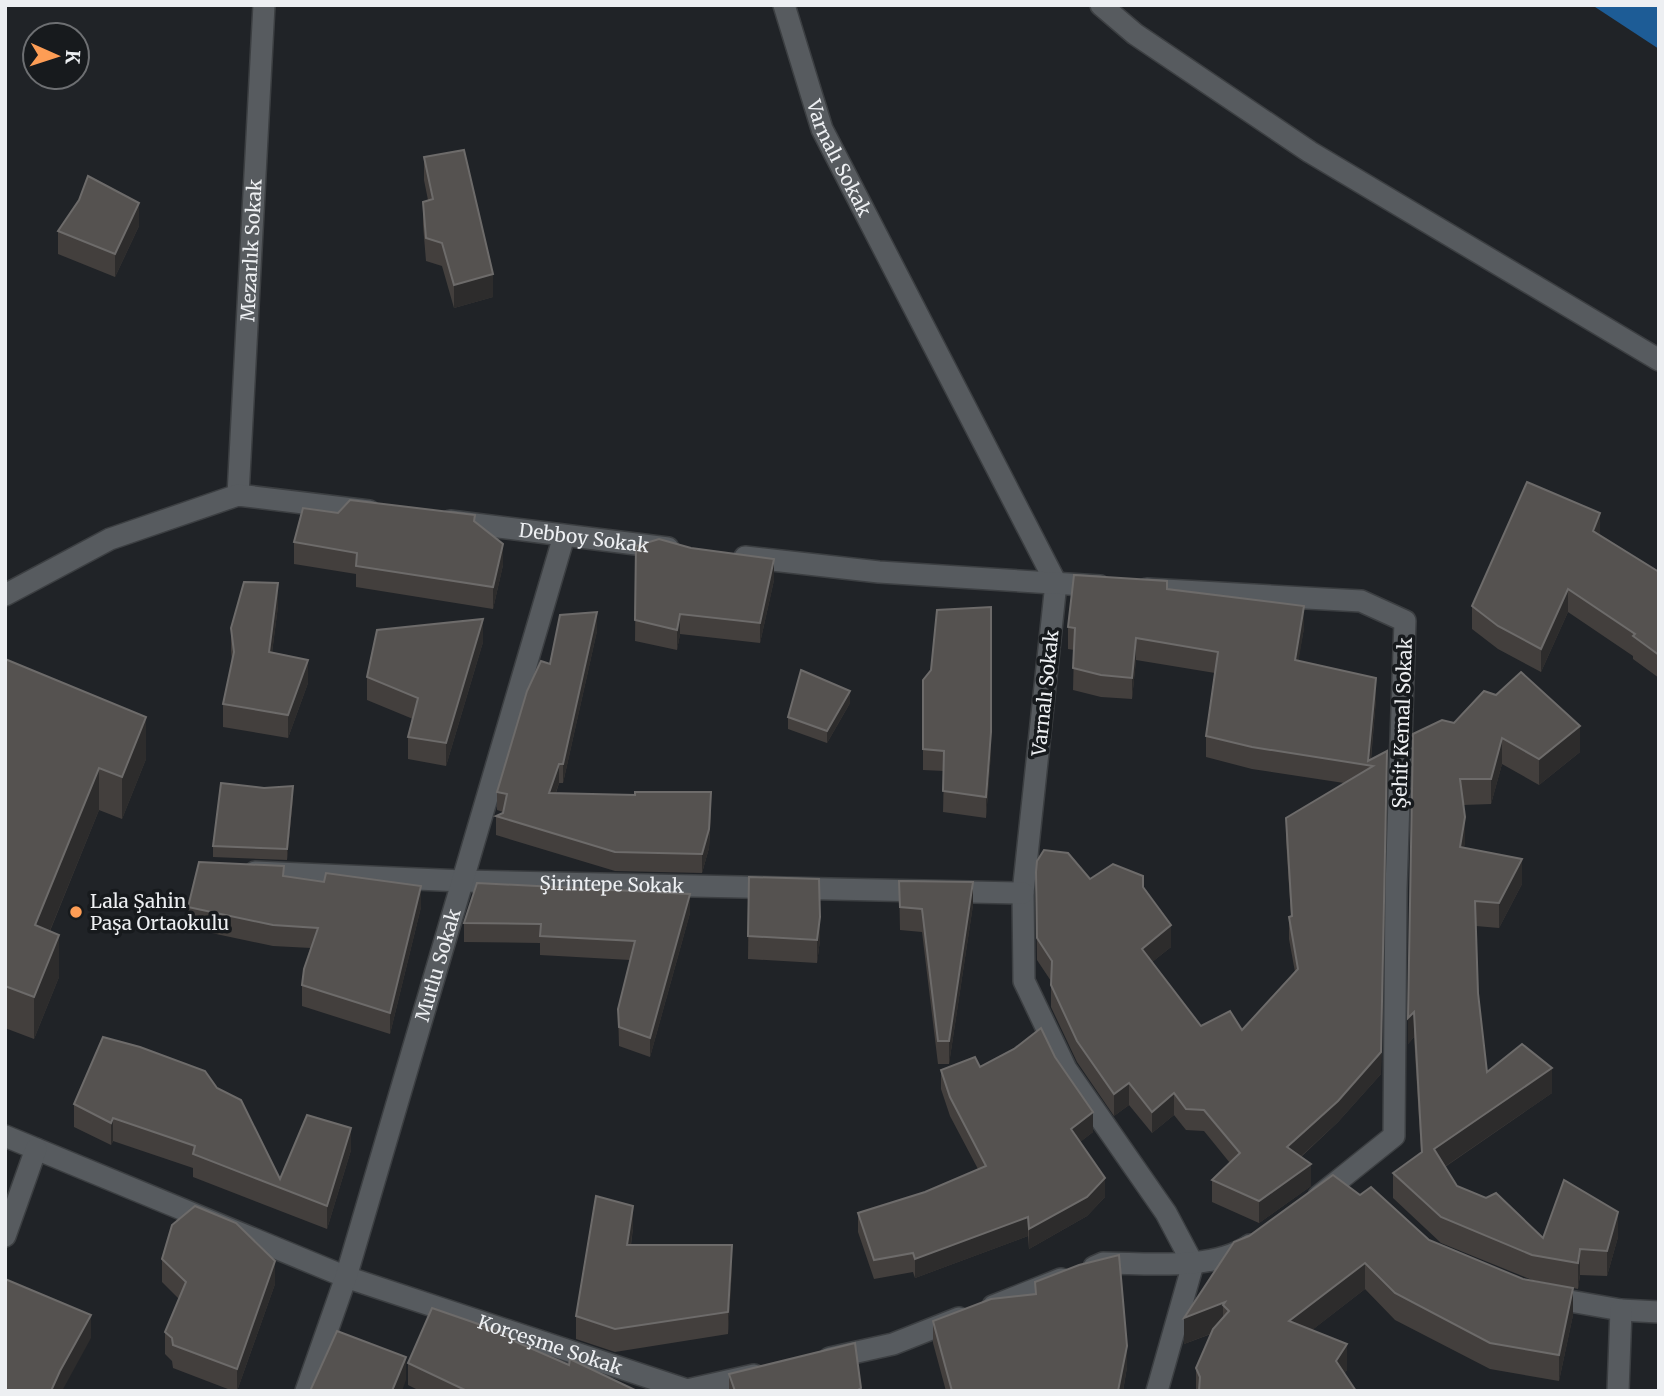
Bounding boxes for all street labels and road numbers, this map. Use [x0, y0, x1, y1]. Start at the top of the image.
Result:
street label: Varnalı Sokak [801, 96, 877, 220]
street label: Mezarlık Sokak [235, 178, 267, 322]
street label: Debboy Sokak [517, 518, 650, 558]
street label: Varnalı Sokak [1026, 629, 1064, 758]
street label: Şehit Kemal Sokak [1387, 637, 1417, 809]
street label: Şirintepe Sokak [539, 871, 684, 898]
street label: Mutlu Sokak [410, 906, 466, 1024]
street label: Korçeşme Sokak [475, 1309, 626, 1380]

